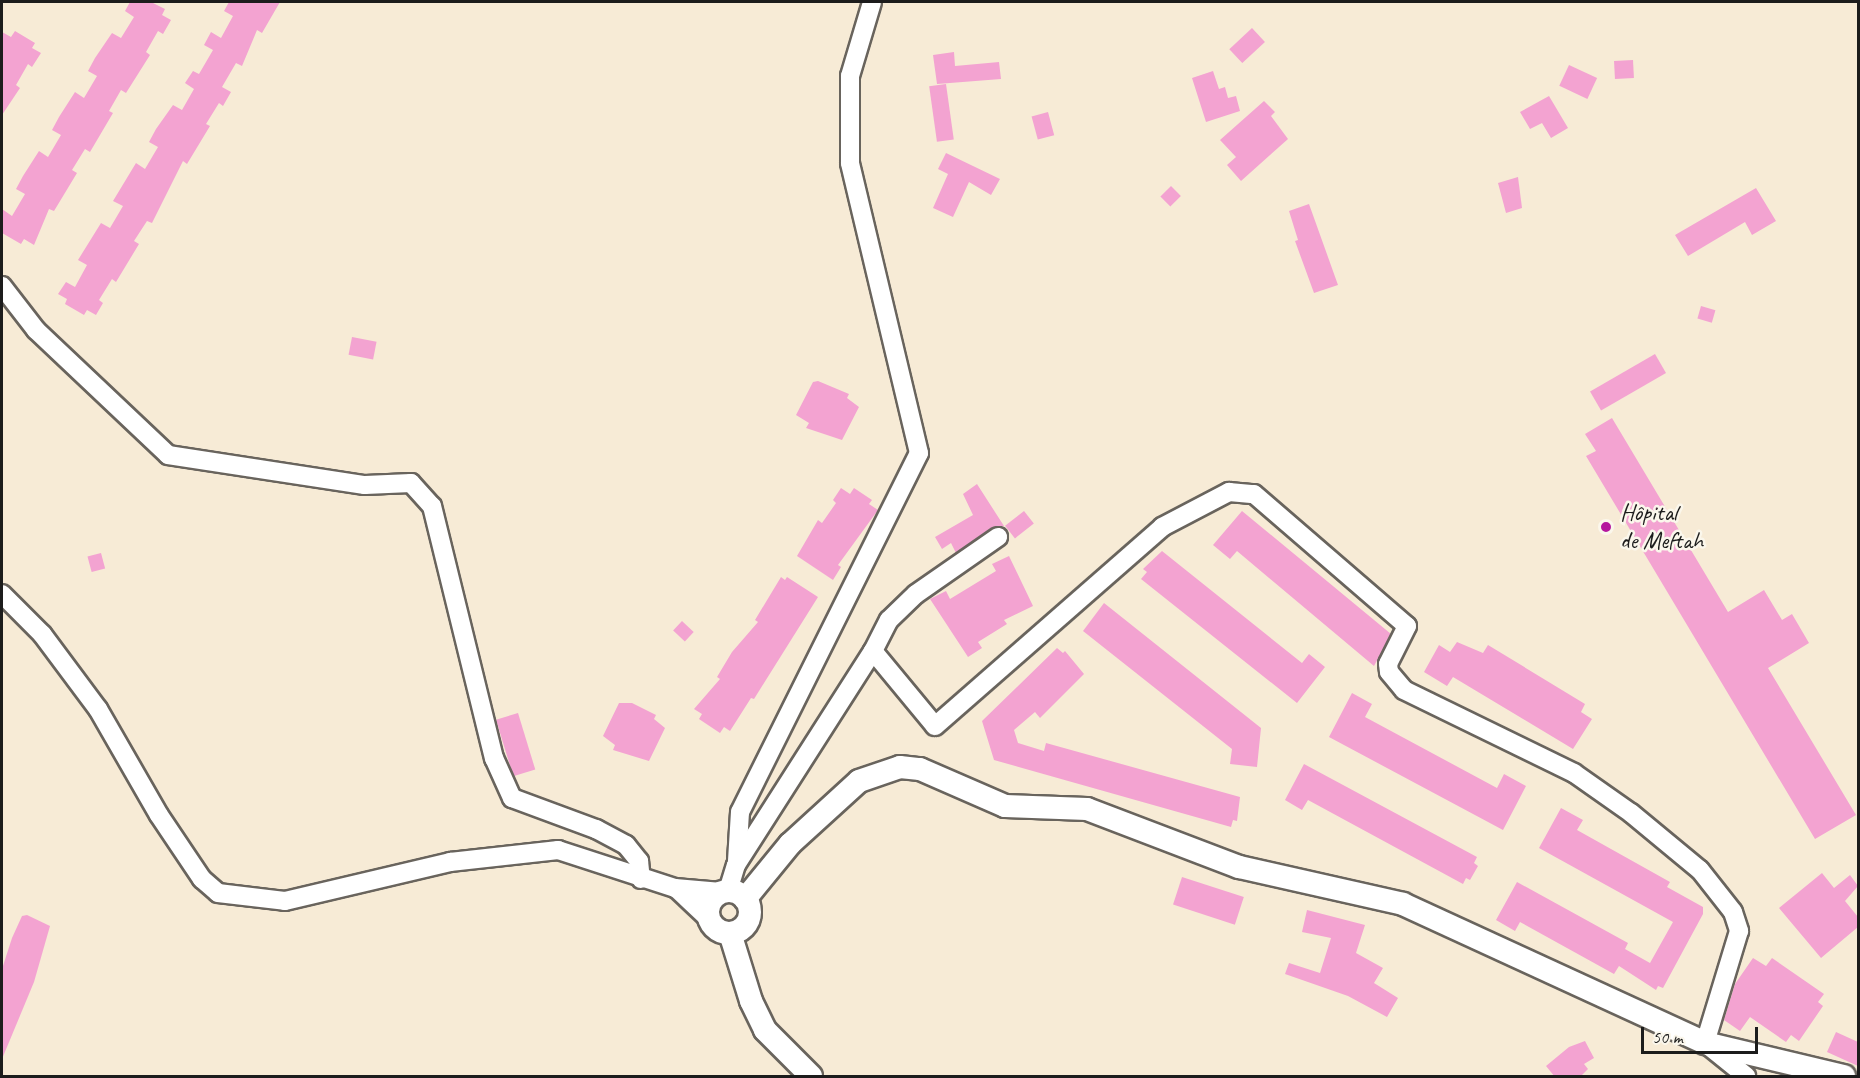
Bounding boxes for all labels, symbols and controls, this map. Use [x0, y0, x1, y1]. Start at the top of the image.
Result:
place label: Hôpital de Meftah [1620, 499, 1703, 555]
marker: Hôpital de Meftah [1597, 518, 1615, 536]
scale bar [1644, 1015, 1761, 1053]
text: 50 m [1652, 1026, 1683, 1048]

